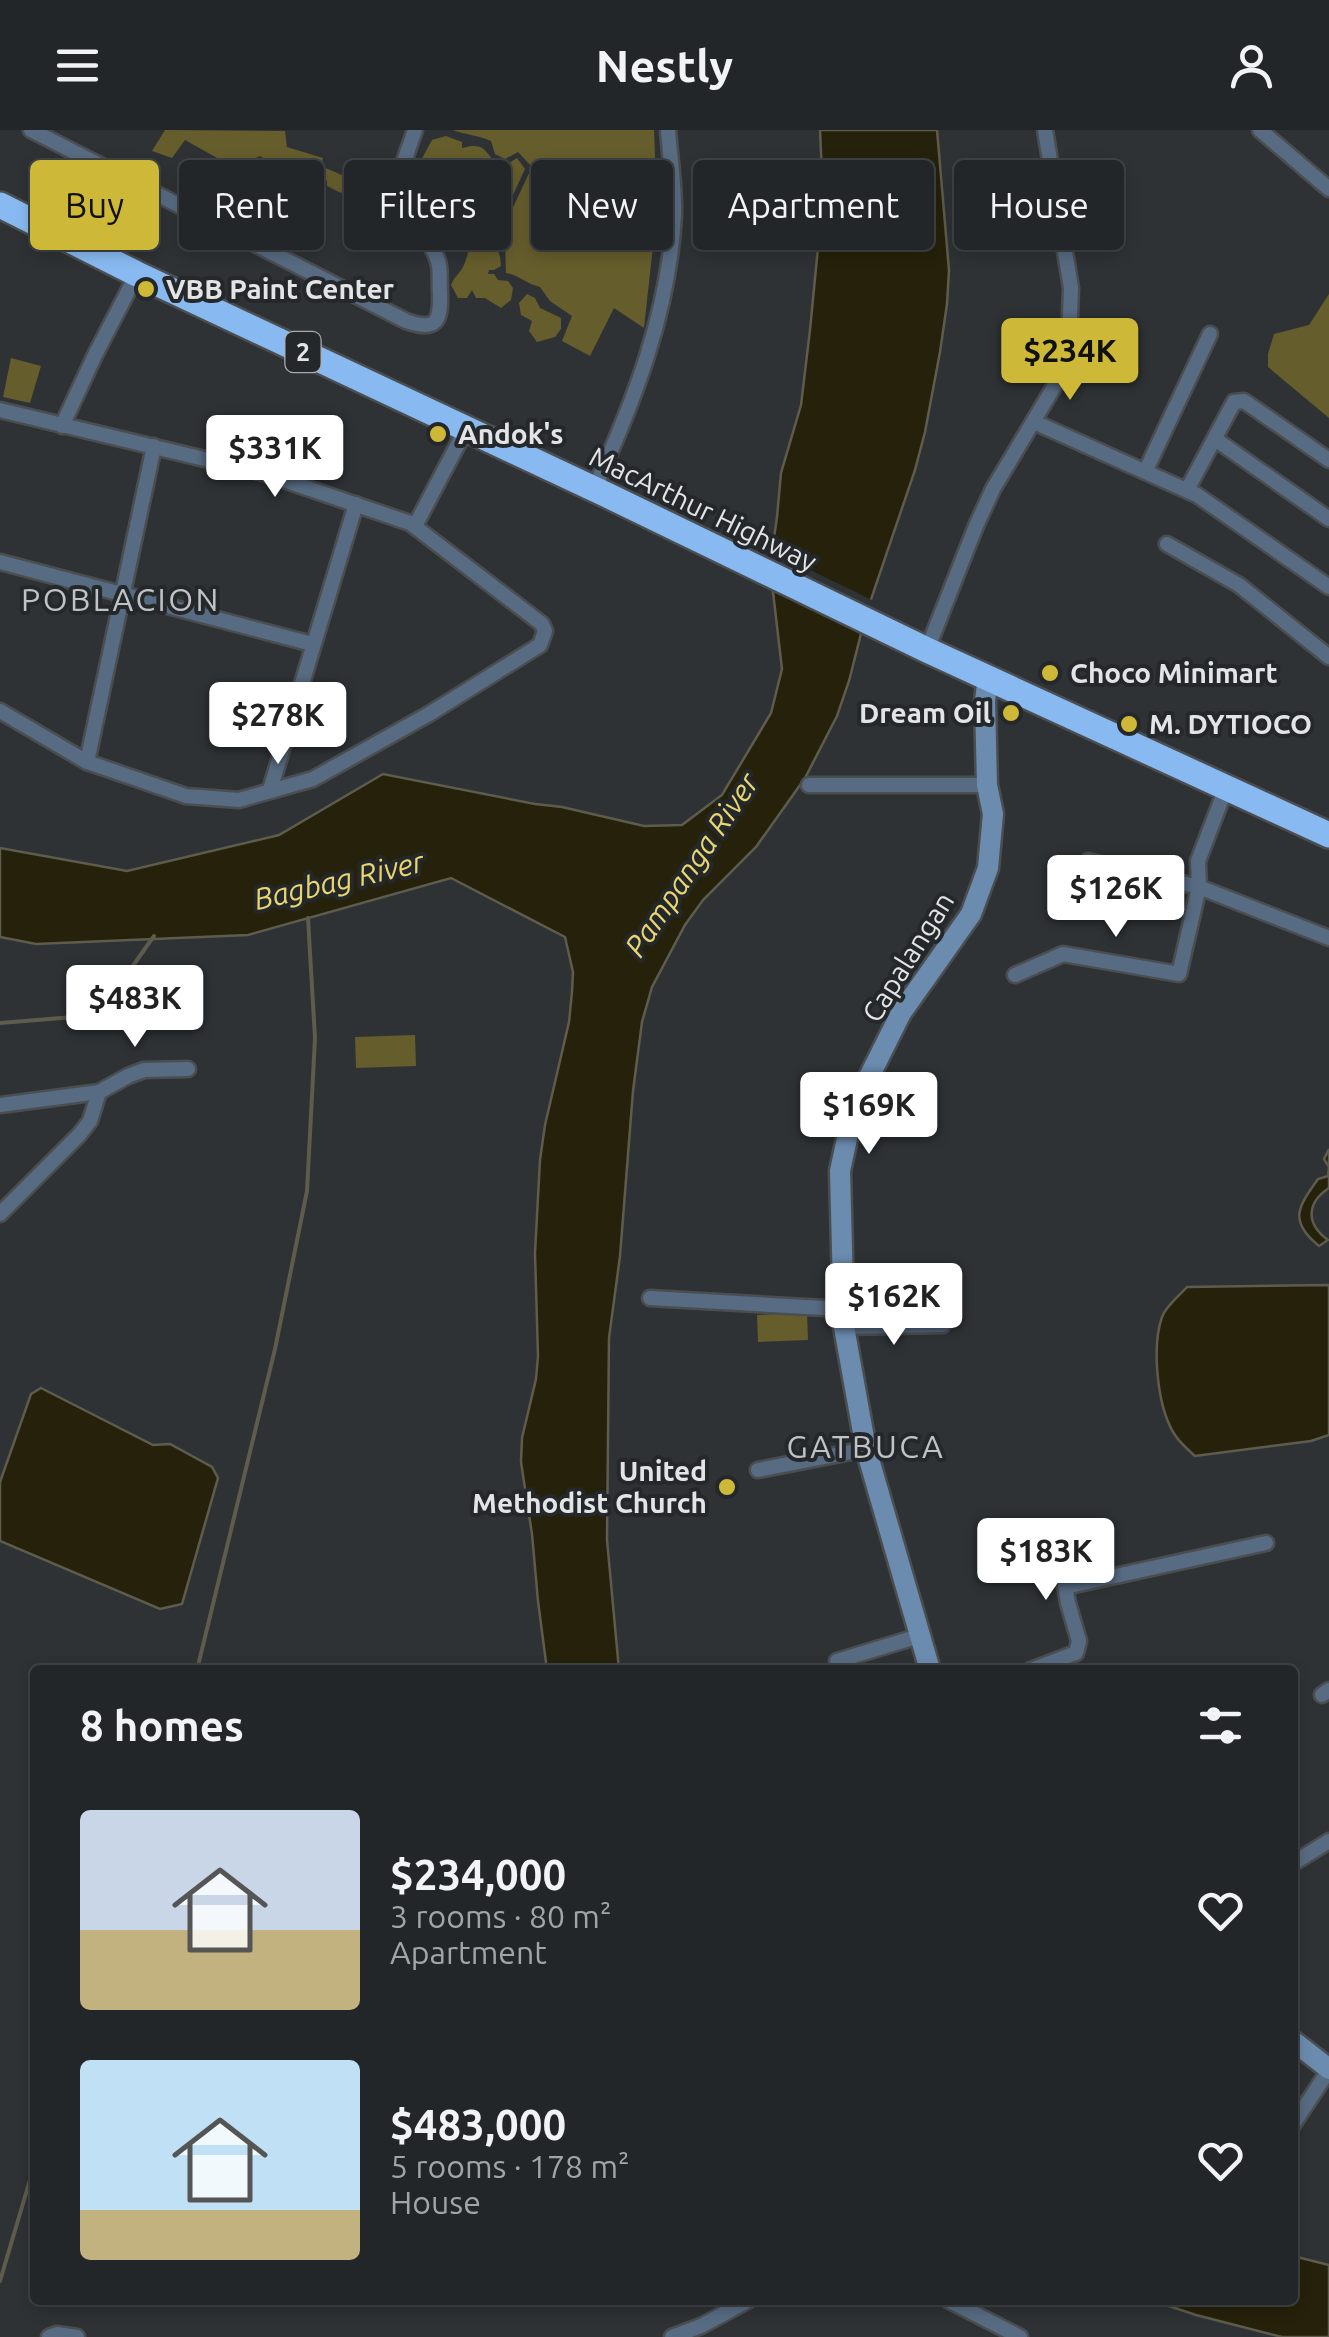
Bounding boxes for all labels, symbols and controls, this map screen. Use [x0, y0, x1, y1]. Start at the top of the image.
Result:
icon: menu [50, 38, 105, 93]
icon: person [1224, 38, 1279, 93]
text: Nestly [596, 40, 733, 91]
chip: Buy [30, 160, 159, 250]
chip: Rent [179, 160, 324, 250]
chip: Filters [344, 160, 511, 250]
chip: New [531, 160, 673, 250]
chip: Apartment [693, 160, 934, 250]
chip: House [954, 160, 1124, 250]
place label: VBB Paint Center [166, 273, 395, 304]
marker: VBB Paint Center [135, 278, 157, 300]
pin: $234K [1000, 318, 1140, 403]
road number: 2 [286, 332, 320, 372]
text: $234K [1023, 332, 1117, 368]
pin: $331K [205, 415, 345, 500]
place label: Andok's [458, 418, 564, 449]
marker: Andok's [427, 423, 449, 445]
text: $331K [228, 429, 322, 465]
street label: MacArthur Highway [585, 440, 822, 577]
district label: POBLACION [21, 581, 221, 617]
place label: Choco Minimart [1070, 657, 1278, 688]
marker: Choco Minimart [1039, 662, 1061, 684]
pin: $278K [208, 682, 348, 767]
text: $278K [231, 696, 325, 732]
place label: Dream Oil [859, 697, 991, 728]
marker: Dream Oil [1000, 702, 1022, 724]
place label: M. DYTIOCO [1149, 708, 1312, 739]
marker: M. DYTIOCO [1118, 713, 1140, 735]
water label: Pampanga River [617, 765, 766, 963]
water label: Bagbag River [250, 844, 429, 916]
pin: $126K [1046, 855, 1186, 940]
text: $126K [1069, 869, 1163, 905]
street label: Capalangan [856, 886, 960, 1027]
pin: $483K [65, 965, 205, 1050]
text: $483K [88, 979, 182, 1015]
pin: $169K [799, 1072, 939, 1157]
text: $169K [822, 1086, 916, 1122]
pin: $162K [824, 1263, 964, 1348]
text: $162K [847, 1277, 941, 1313]
district label: GATBUCA [787, 1428, 945, 1464]
place label: United Methodist Church [472, 1455, 707, 1518]
marker: United Methodist Church [716, 1476, 738, 1498]
pin: $183K [976, 1518, 1116, 1603]
text: $183K [999, 1532, 1093, 1568]
icon: filters [1193, 1698, 1248, 1753]
text: 8 homes [80, 1702, 244, 1749]
icon: home [160, 1850, 280, 1970]
text: $234,000 [390, 1851, 566, 1898]
icon: heart [1193, 1883, 1248, 1938]
text: 3 rooms · 80 m² [390, 1898, 611, 1934]
text: Apartment [390, 1934, 547, 1970]
icon: home [160, 2100, 280, 2220]
text: $483,000 [390, 2101, 566, 2148]
icon: heart [1193, 2133, 1248, 2188]
text: 5 rooms · 178 m² [390, 2148, 630, 2184]
text: House [390, 2184, 481, 2220]

